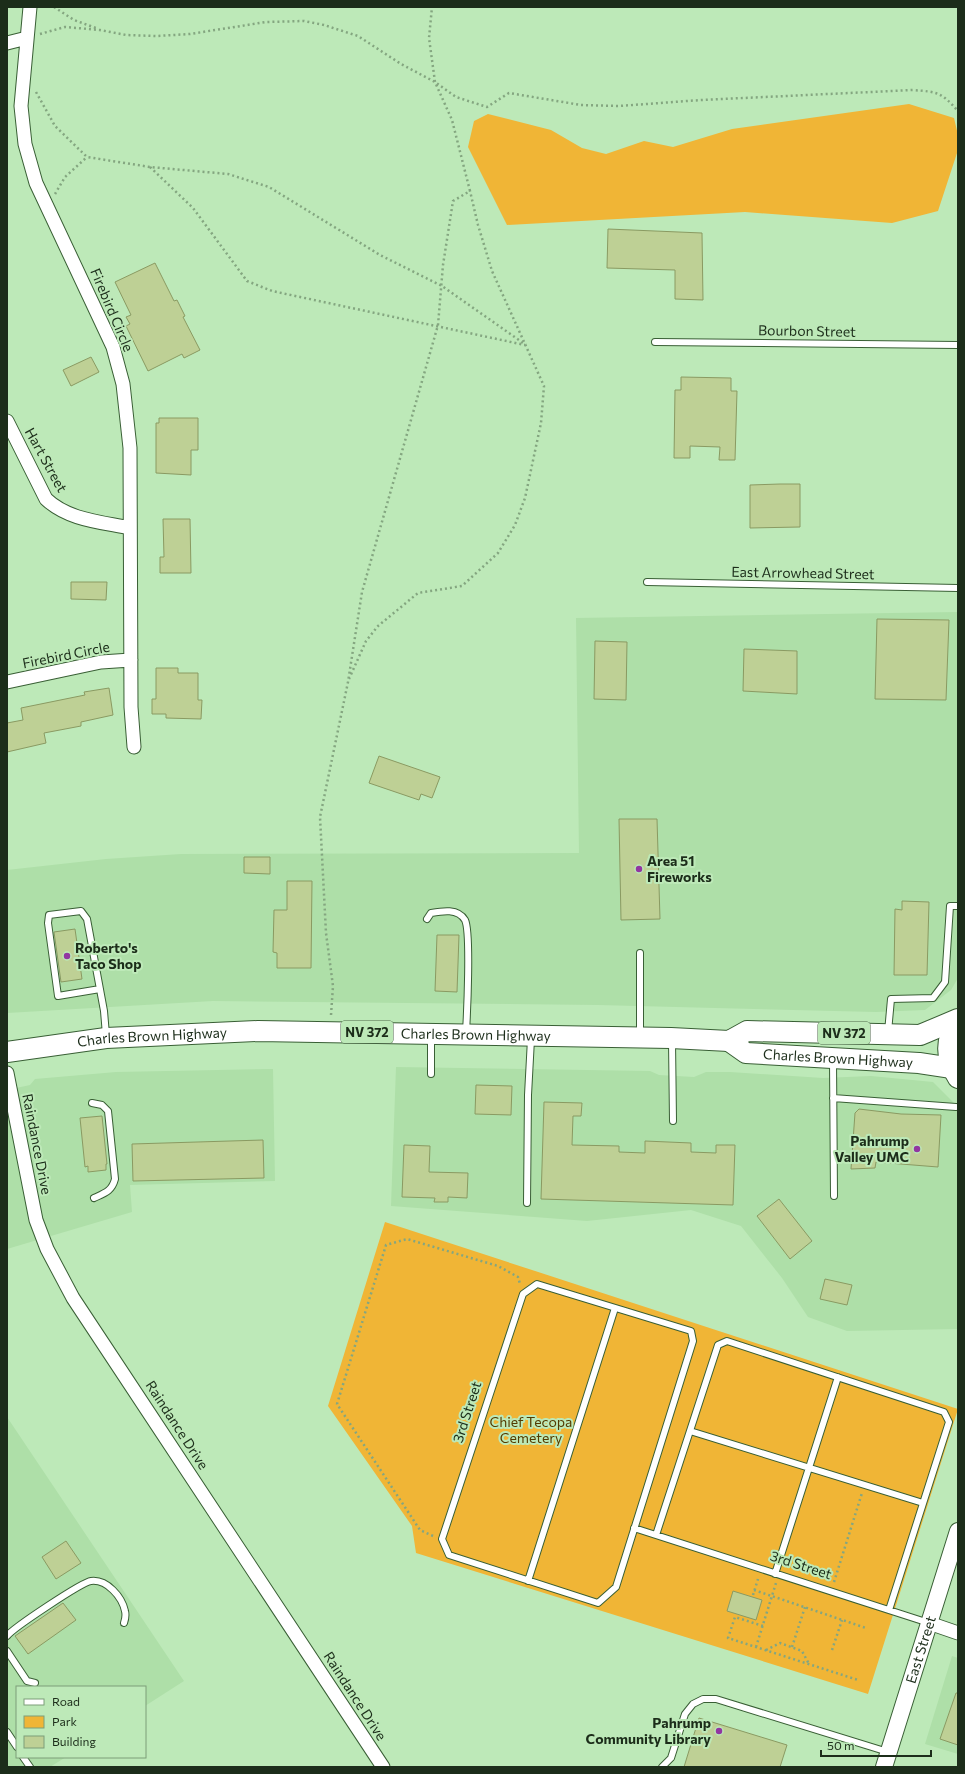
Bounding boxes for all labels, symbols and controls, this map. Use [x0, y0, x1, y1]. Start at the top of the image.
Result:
street label: Firebird Circle [87, 266, 138, 354]
street label: Bourbon Street [758, 321, 856, 340]
street label: Hart Street [22, 424, 71, 495]
street label: East Arrowhead Street [731, 563, 875, 582]
street label: Firebird Circle [21, 638, 111, 671]
place label: Area 51 Fireworks [647, 852, 712, 885]
marker: Area 51 Fireworks [634, 864, 644, 874]
place label: Roberto's Taco Shop [75, 939, 141, 972]
marker: Roberto's Taco Shop [62, 951, 72, 961]
road number: NV 372 [341, 1021, 393, 1043]
road number: NV 372 [818, 1022, 870, 1044]
street label: Charles Brown Highway [76, 1023, 227, 1050]
street label: Charles Brown Highway [401, 1024, 551, 1044]
street label: Charles Brown Highway [763, 1045, 913, 1071]
street label: Raindance Drive [19, 1092, 56, 1196]
place label: Pahrump Valley UMC [834, 1132, 909, 1165]
marker: Pahrump Valley UMC [912, 1144, 922, 1154]
street label: Raindance Drive [142, 1377, 212, 1472]
street label: 3rd Street [449, 1379, 485, 1445]
park label: Chief Tecopa Cemetery [490, 1413, 572, 1446]
street label: 3rd Street [768, 1547, 834, 1583]
street label: East Street [902, 1613, 939, 1685]
street label: Raindance Drive [320, 1648, 390, 1743]
legend [16, 1686, 146, 1758]
text: Road [52, 1694, 80, 1708]
text: Park [52, 1714, 78, 1728]
place label: Pahrump Community Library [586, 1714, 711, 1747]
marker: Pahrump Community Library [714, 1726, 724, 1736]
scale bar [821, 1732, 931, 1758]
text: Building [52, 1734, 96, 1748]
text: 50 m [827, 1738, 855, 1752]

